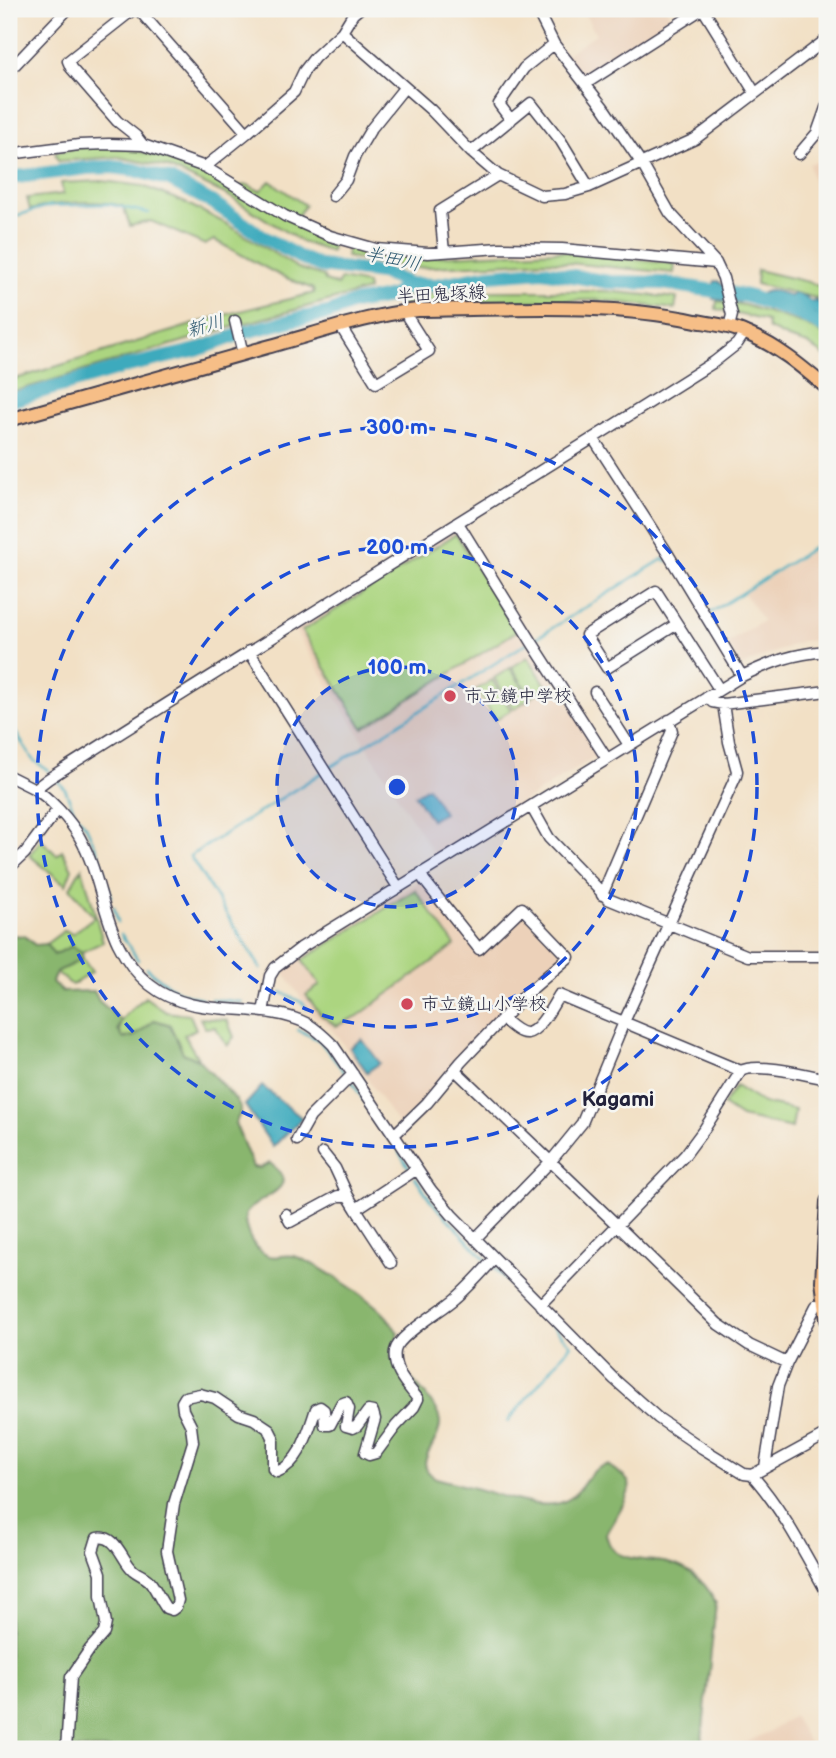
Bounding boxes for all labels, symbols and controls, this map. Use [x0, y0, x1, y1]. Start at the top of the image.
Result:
water label: 半田川 [362, 242, 423, 277]
street label: 半田鬼塚線 [396, 282, 487, 307]
water label: 新川 [184, 310, 227, 343]
text: 300 m [366, 415, 428, 440]
text: 200 m [366, 535, 428, 560]
text: 100 m [368, 655, 426, 680]
place label: 市立鏡中学校 [464, 686, 572, 707]
marker: 市立鏡中学校 [442, 688, 458, 704]
centre of rings [385, 775, 409, 799]
place label: 市立鏡山小学校 [421, 994, 547, 1015]
marker: 市立鏡山小学校 [399, 996, 415, 1012]
district label: Kagami [582, 1087, 654, 1112]

